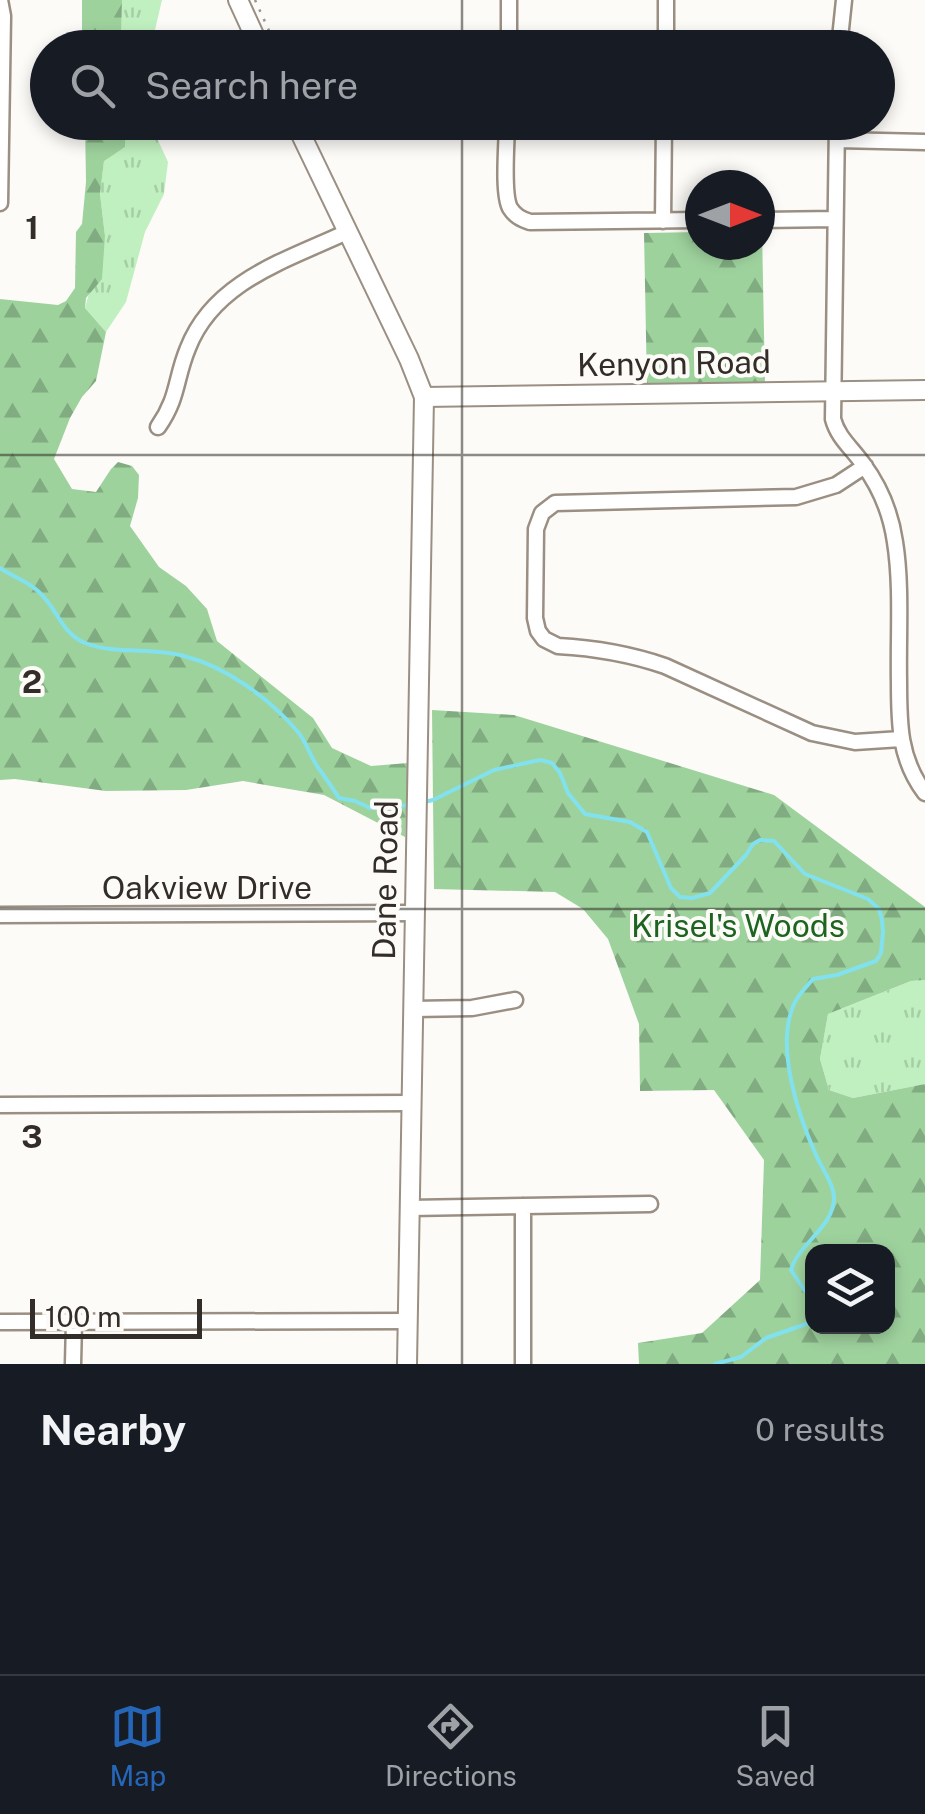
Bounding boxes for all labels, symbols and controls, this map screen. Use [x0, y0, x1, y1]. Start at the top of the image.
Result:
search box [30, 30, 895, 140]
icon: search [65, 58, 120, 113]
text: Search here [145, 63, 358, 108]
north arrow [685, 170, 775, 260]
text: 1 [25, 209, 39, 246]
street label: Kenyon Road [577, 343, 771, 383]
text: 2 [22, 663, 42, 700]
street label: Dane Road [365, 800, 405, 960]
street label: Oakview Drive [102, 869, 312, 906]
park label: Krisel's Woods [631, 907, 845, 944]
text: 3 [21, 1118, 43, 1155]
map controls [805, 1244, 895, 1334]
button: layers [805, 1244, 895, 1334]
scale bar [30, 1294, 202, 1338]
text: 100 m [45, 1300, 122, 1333]
text: Nearby [40, 1405, 186, 1454]
text: 0 results [755, 1411, 885, 1448]
tab: Map [109, 1699, 166, 1792]
tab: Directions [385, 1699, 517, 1792]
tab: Saved [735, 1699, 816, 1792]

